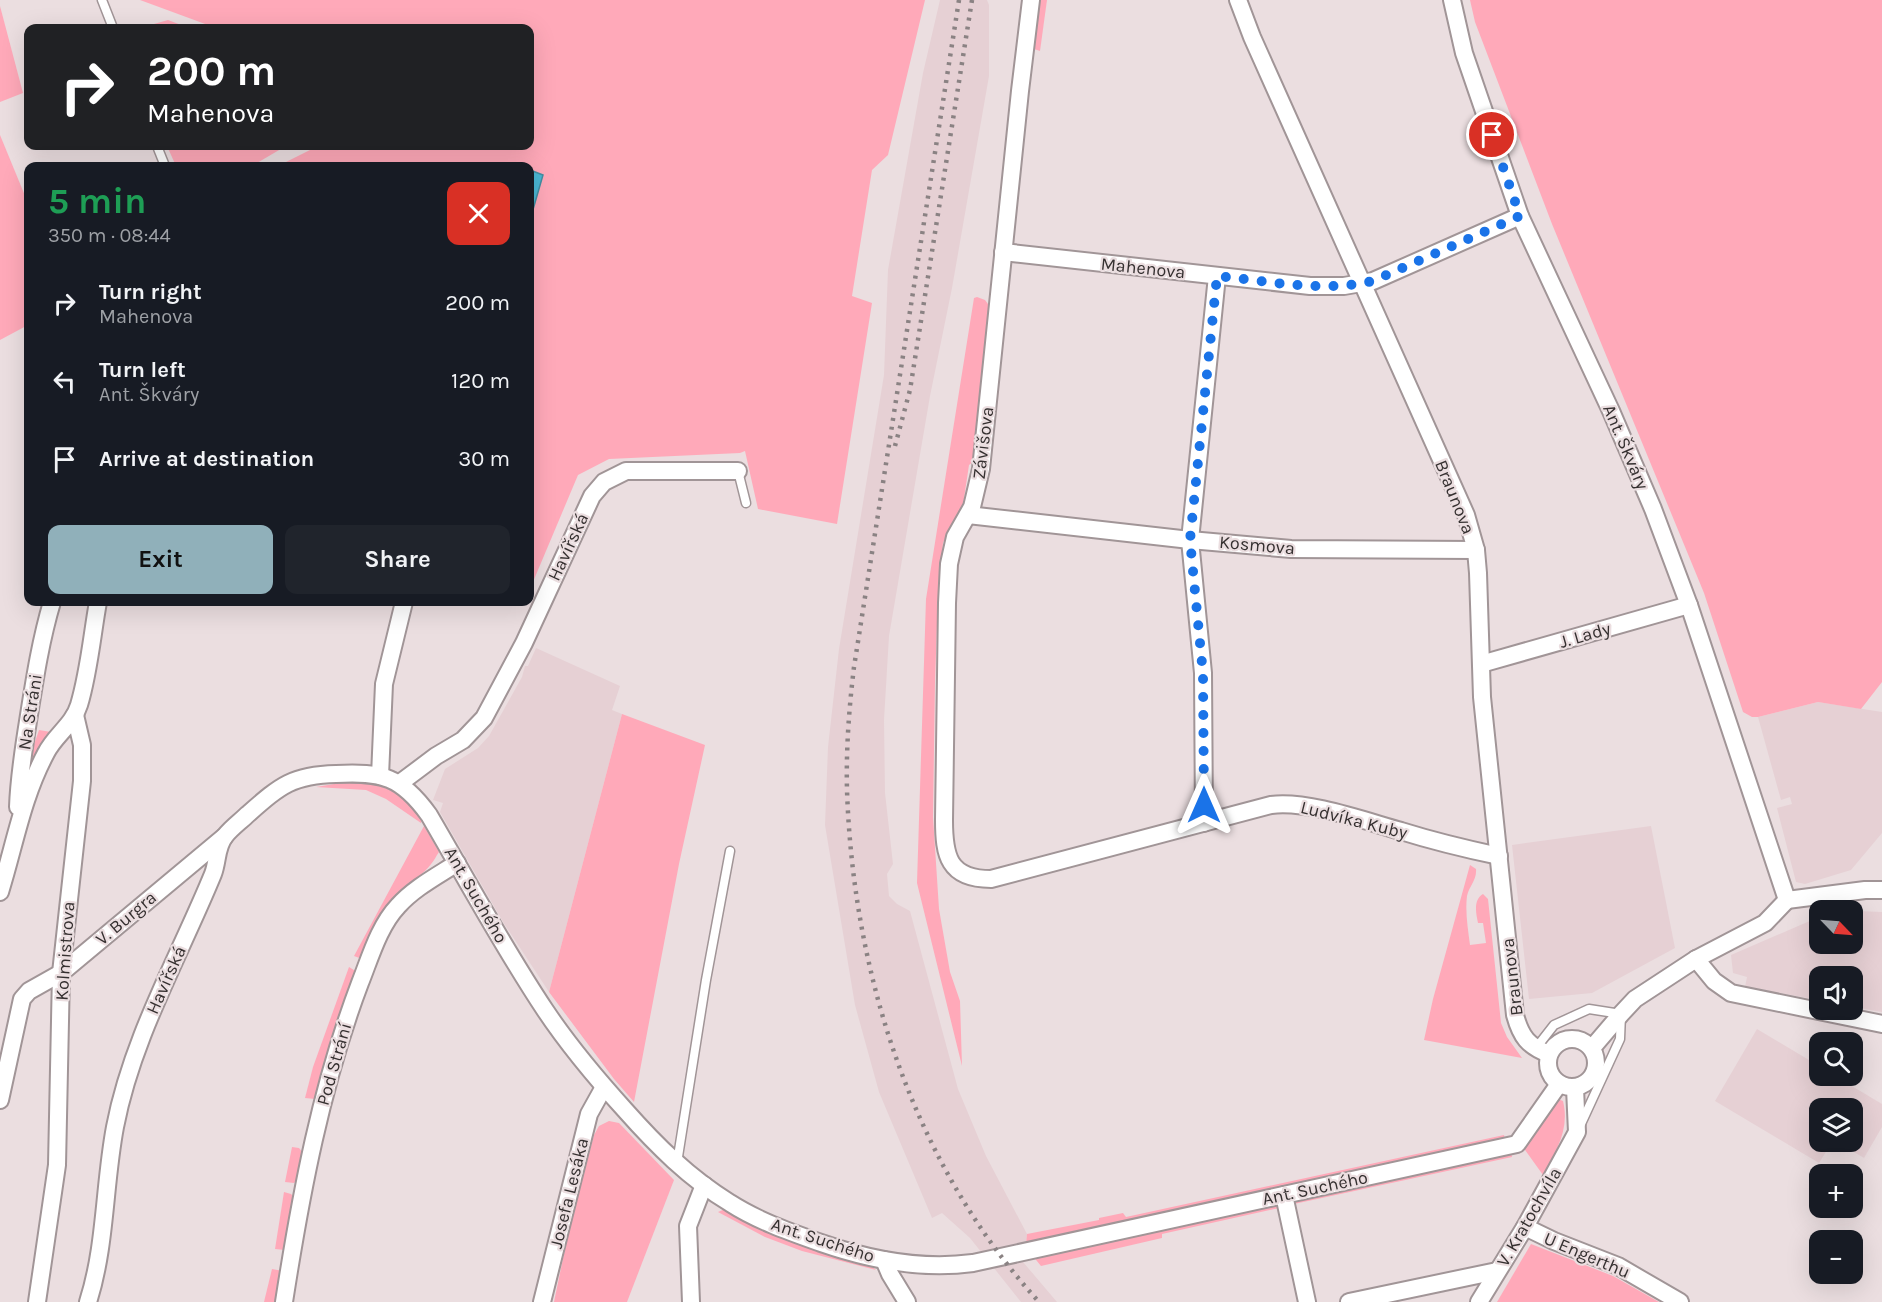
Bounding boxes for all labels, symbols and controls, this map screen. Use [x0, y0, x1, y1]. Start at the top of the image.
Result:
text: 200 m [147, 46, 276, 96]
icon: right [48, 48, 126, 126]
text: Mahenova [147, 97, 274, 129]
pin [1466, 109, 1517, 160]
icon: arrive [1475, 118, 1508, 151]
text: 5 min [48, 180, 146, 222]
button: close [447, 182, 510, 245]
text: 350 m · 08:44 [48, 224, 171, 247]
street label: Mahenova [1100, 253, 1186, 283]
text: Turn right [99, 279, 202, 305]
icon: right [48, 287, 81, 320]
text: 200 m [445, 290, 510, 316]
text: Mahenova [99, 305, 193, 328]
text: Turn left [99, 357, 186, 383]
icon: left [48, 365, 81, 398]
text: 120 m [451, 368, 510, 394]
text: Ant. Škváry [99, 383, 199, 406]
street label: Ant. Škváry [1598, 401, 1654, 493]
street label: Závišova [968, 405, 998, 481]
icon: arrive [48, 443, 81, 476]
text: Arrive at destination [99, 446, 314, 472]
text: 30 m [458, 446, 510, 472]
street label: Braunova [1430, 457, 1480, 537]
street label: Havířská [543, 510, 593, 584]
button: Exit [48, 525, 273, 594]
button: Share [285, 525, 510, 594]
street label: Kosmova [1218, 531, 1296, 559]
street label: J. Lady [1557, 617, 1614, 653]
street label: Na Stráni [13, 672, 47, 752]
position arrow [1172, 773, 1236, 837]
street label: Ludvíka Kuby [1298, 796, 1410, 844]
street label: Ant. Suchého [440, 843, 512, 947]
street label: V. Burgra [91, 886, 161, 950]
north arrow [1809, 900, 1863, 954]
map controls [1809, 900, 1863, 1284]
street label: Kolmistrova [51, 901, 79, 1001]
street label: Braunova [1496, 937, 1528, 1017]
street label: Havířská [141, 942, 191, 1018]
button: sound [1809, 966, 1863, 1020]
street label: Pod Strání [312, 1019, 356, 1108]
button: search [1809, 1032, 1863, 1086]
button: layers [1809, 1098, 1863, 1152]
street label: Josefa Lesáka [545, 1135, 593, 1251]
street label: V. Kratochvíla [1492, 1163, 1566, 1271]
button: + [1809, 1164, 1863, 1218]
street label: Ant. Suchého [1260, 1166, 1370, 1210]
street label: Ant. Suchého [769, 1213, 877, 1267]
street label: U Engerthu [1541, 1227, 1633, 1283]
button: − [1809, 1230, 1863, 1284]

